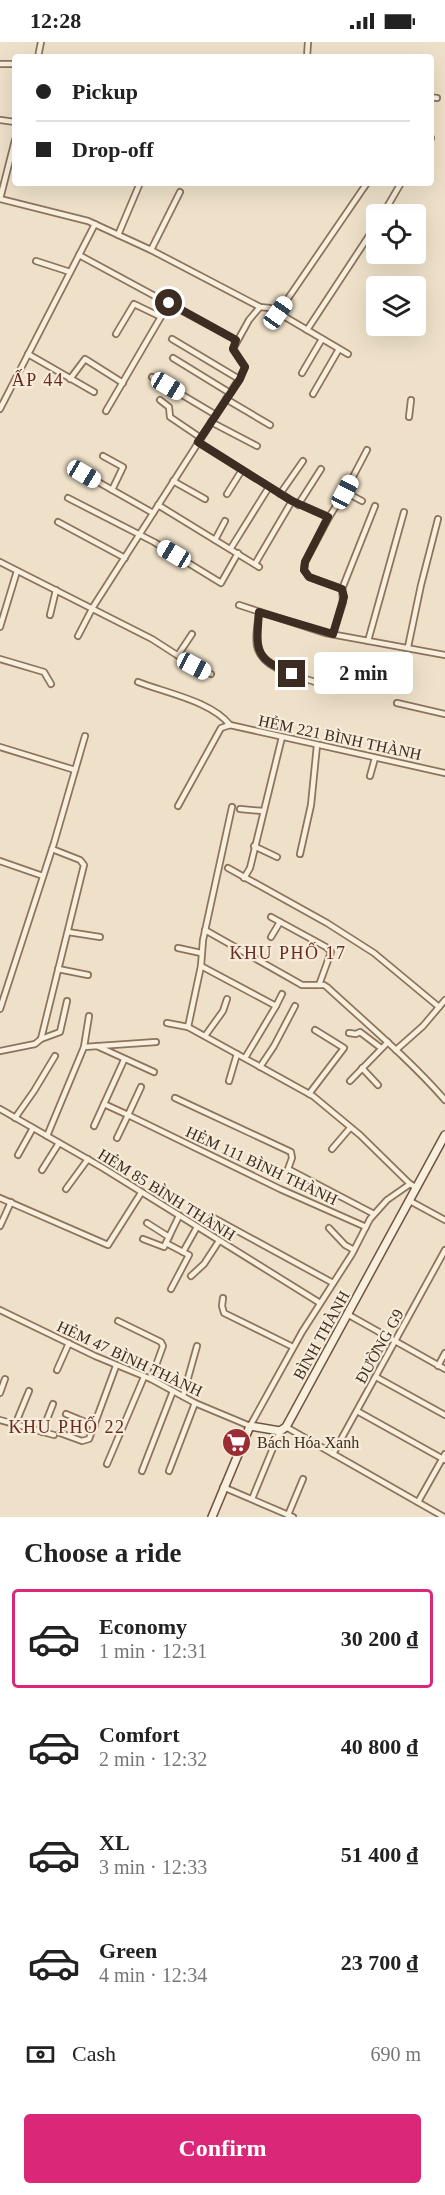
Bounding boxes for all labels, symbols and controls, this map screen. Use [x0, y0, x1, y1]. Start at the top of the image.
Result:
text: 12:28 [30, 8, 81, 33]
text: Pickup [72, 79, 138, 104]
text: Drop-off [72, 137, 153, 162]
map controls [366, 204, 426, 336]
button: locate [366, 204, 426, 264]
button: layers [366, 276, 426, 336]
route start [155, 289, 182, 316]
car [260, 293, 296, 333]
district label: ẤP 44 [12, 369, 64, 390]
car [148, 369, 188, 403]
car [64, 457, 104, 491]
car [329, 472, 361, 512]
car [154, 537, 194, 571]
car [174, 650, 214, 682]
callout: 2 min [313, 653, 412, 695]
route end [278, 660, 305, 687]
text: 2 min [339, 662, 388, 684]
street label: HẺM 221 BÌNH THÀNH [257, 711, 424, 763]
district label: KHU PHỐ 17 [229, 942, 347, 963]
street label: HẺM 111 BÌNH THÀNH [183, 1122, 341, 1208]
street label: HẺM 85 BÌNH THÀNH [95, 1144, 239, 1244]
street label: BÌNH THÀNH [289, 1287, 353, 1383]
street label: ĐƯỜNG G9 [351, 1306, 407, 1386]
street label: HẺM 47 BÌNH THÀNH [54, 1316, 206, 1400]
district label: KHU PHỐ 22 [8, 1416, 126, 1437]
supermarket icon: Bách Hóa Xanh [220, 1426, 252, 1458]
place label: Bách Hóa Xanh [257, 1434, 359, 1451]
text: Choose a ride [24, 1538, 182, 1568]
icon: car [27, 1612, 81, 1666]
text: Economy [99, 1614, 187, 1639]
text: 30 200 ₫ [341, 1626, 418, 1651]
text: 1 min · 12:31 [99, 1640, 207, 1662]
icon: car [27, 1720, 81, 1774]
text: Comfort [99, 1722, 180, 1747]
text: 40 800 ₫ [341, 1734, 418, 1759]
text: 2 min · 12:32 [99, 1748, 207, 1770]
icon: car [27, 1828, 81, 1882]
text: XL [99, 1830, 130, 1855]
text: 51 400 ₫ [341, 1842, 418, 1867]
text: 3 min · 12:33 [99, 1856, 207, 1878]
icon: car [27, 1936, 81, 1990]
text: Green [99, 1938, 157, 1963]
text: 23 700 ₫ [341, 1950, 418, 1975]
text: 4 min · 12:34 [99, 1964, 207, 1986]
icon: cash [24, 2038, 57, 2071]
text: Cash [72, 2041, 116, 2066]
text: 690 m [370, 2043, 421, 2065]
button: Confirm [24, 2114, 421, 2183]

